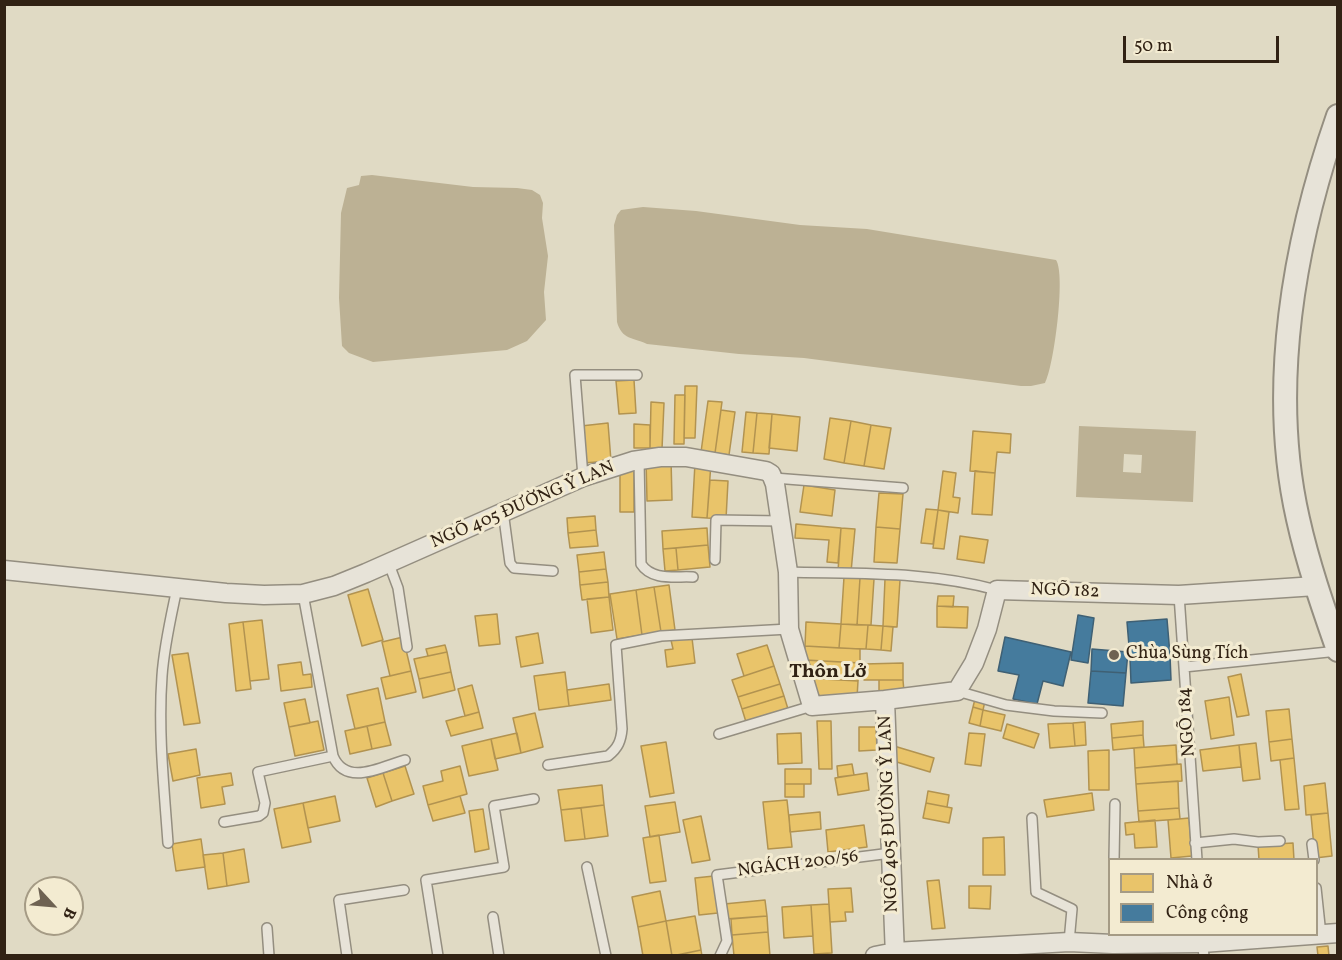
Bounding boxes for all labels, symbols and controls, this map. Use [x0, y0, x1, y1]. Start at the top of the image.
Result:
scale bar [1126, 24, 1282, 62]
text: 50 m [1134, 34, 1173, 59]
street label: NGÕ 405 ĐƯỜNG Ỷ LAN [428, 458, 618, 554]
street label: NGÕ 182 [1030, 580, 1100, 604]
place label: Chùa Sùng Tích [1126, 644, 1248, 666]
marker: Chùa Sùng Tích [1107, 648, 1121, 662]
district label: Thôn Lở [789, 661, 867, 685]
street label: NGÕ 184 [1175, 687, 1201, 757]
street label: NGÕ 405 ĐƯỜNG Ỷ LAN [876, 715, 904, 913]
street label: NGÁCH 200/56 [736, 847, 860, 883]
legend [1108, 858, 1318, 936]
text: Nhà ở [1166, 871, 1213, 896]
north arrow [24, 876, 84, 936]
text: Công cộng [1166, 901, 1248, 926]
text: B [56, 903, 81, 923]

